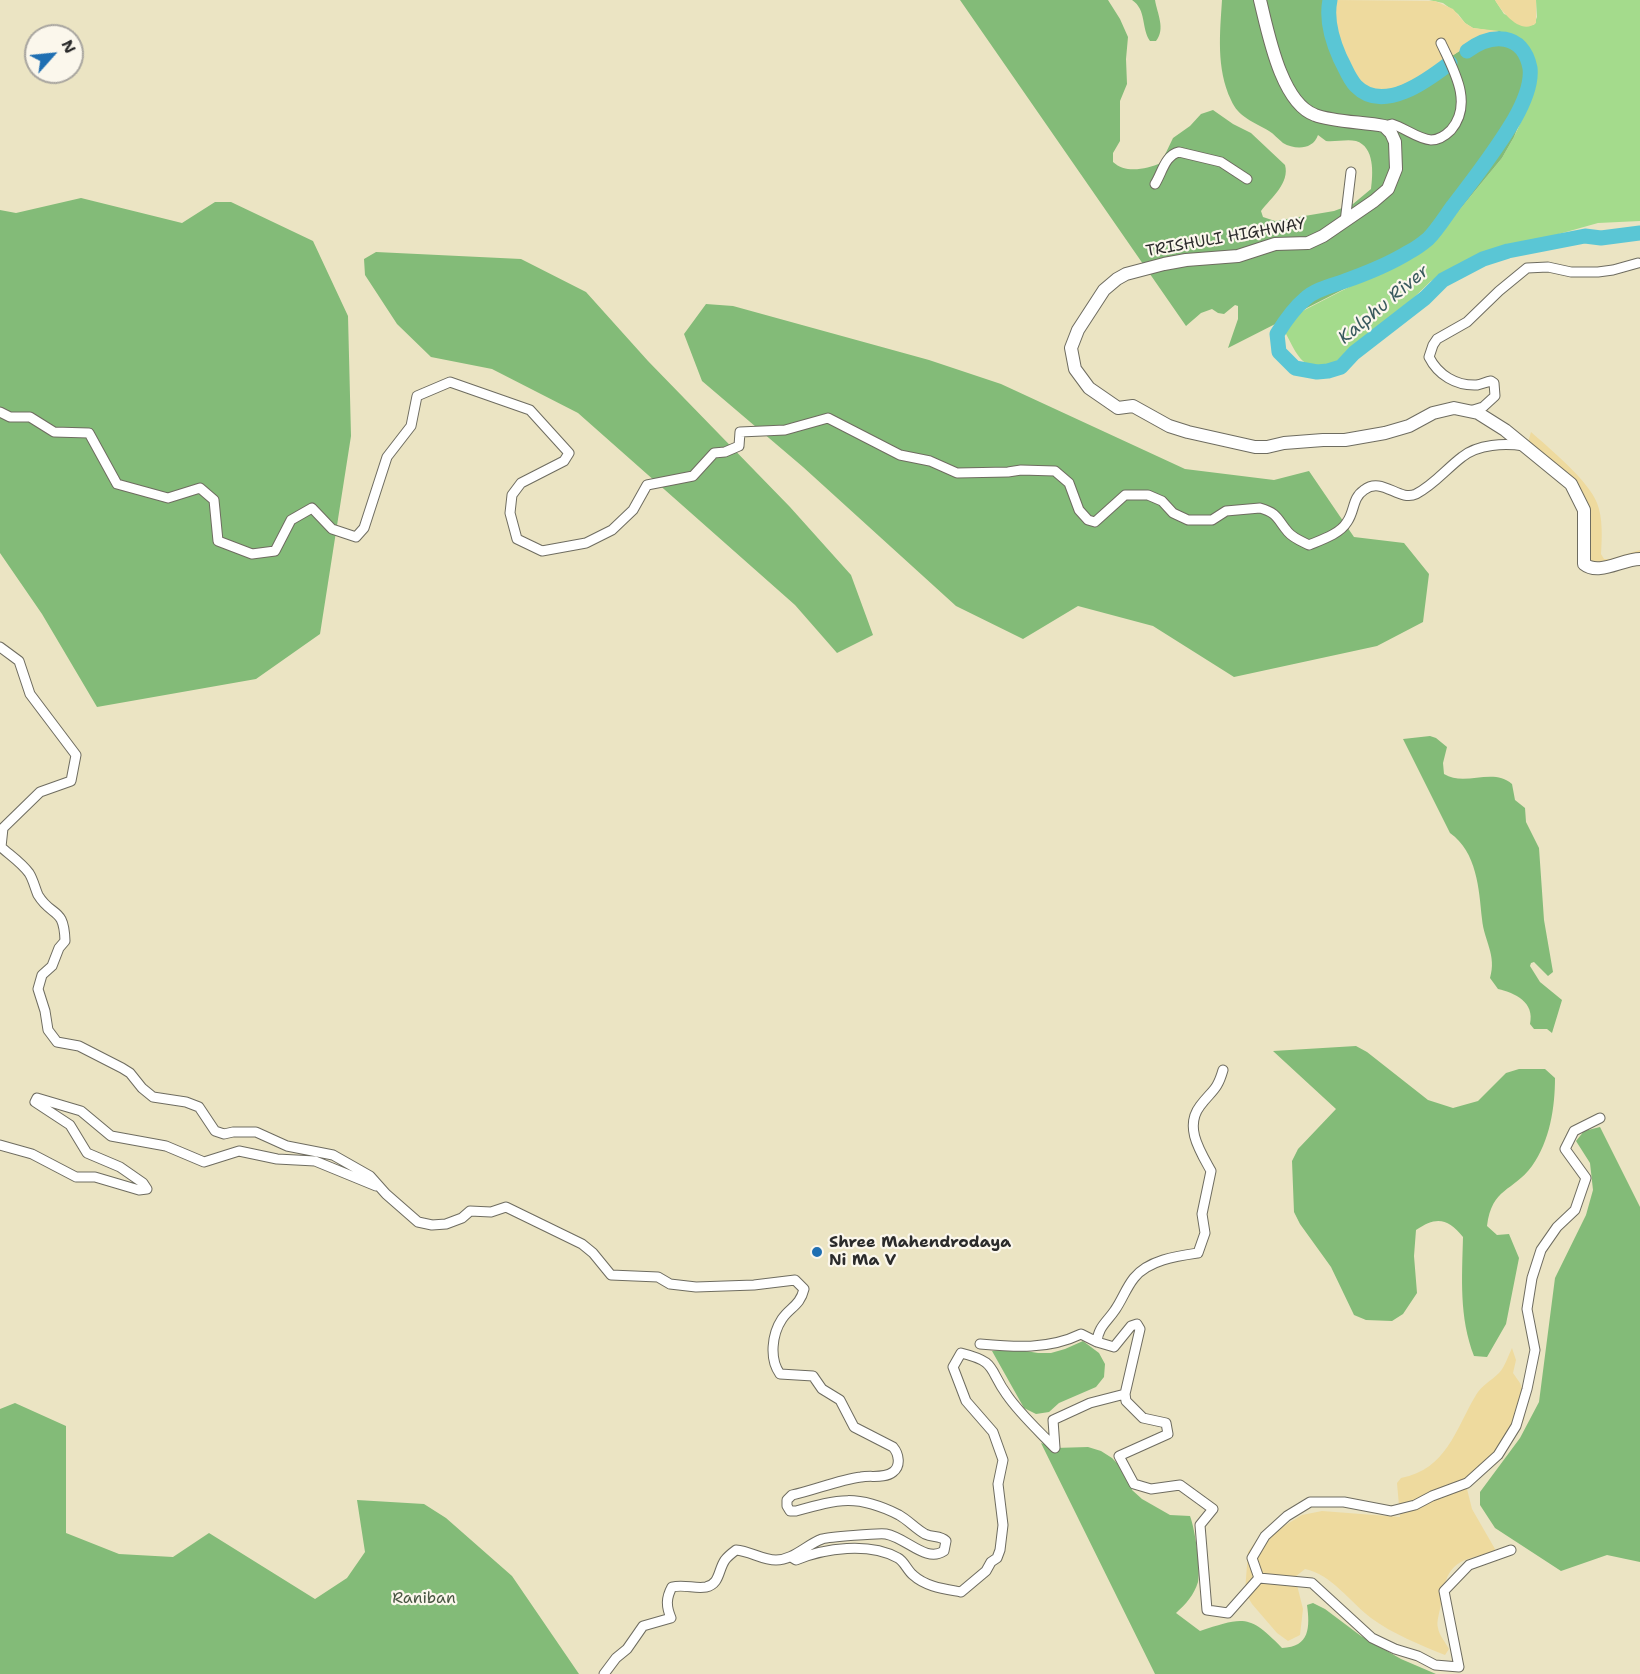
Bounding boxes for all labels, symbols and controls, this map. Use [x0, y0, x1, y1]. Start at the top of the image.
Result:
north arrow [24, 24, 84, 84]
text: N [56, 36, 81, 57]
street label: TRISHULI HIGHWAY [1144, 214, 1308, 262]
water label: Kalphu River [1334, 261, 1434, 349]
place label: Shree Mahendrodaya Ni Ma V [829, 1233, 1011, 1271]
marker: Shree Mahendrodaya Ni Ma V [810, 1245, 824, 1259]
park label: Raniban [392, 1589, 456, 1609]

